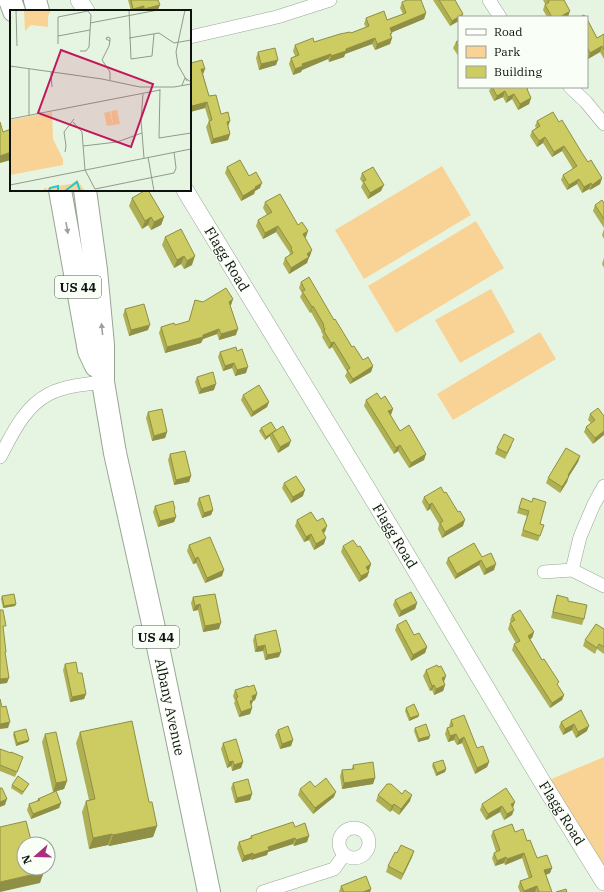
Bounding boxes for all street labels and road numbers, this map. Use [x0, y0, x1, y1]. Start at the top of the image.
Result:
street label: Flagg Road [201, 223, 254, 295]
road number: US 44 [55, 276, 101, 298]
street label: Flagg Road [369, 500, 422, 572]
road number: US 44 [133, 626, 179, 648]
street label: Albany Avenue [151, 657, 189, 757]
street label: Flagg Road [535, 778, 589, 849]

